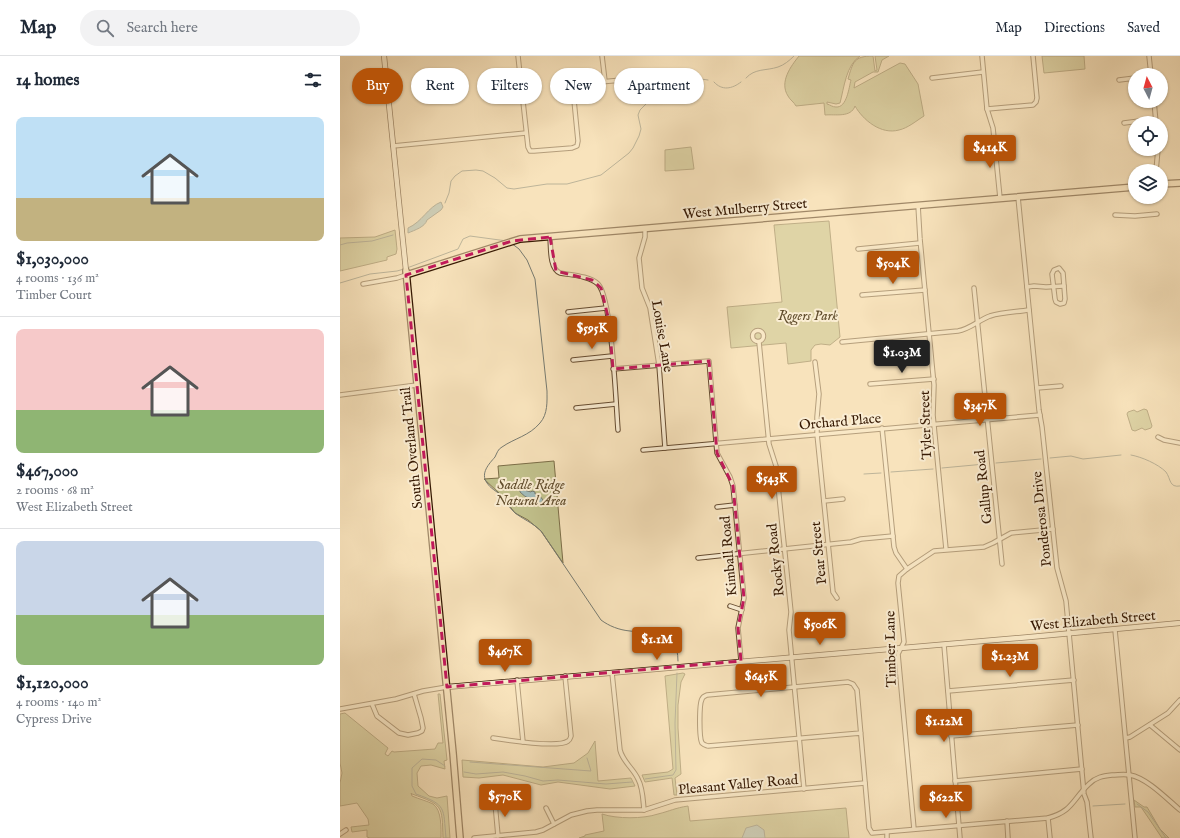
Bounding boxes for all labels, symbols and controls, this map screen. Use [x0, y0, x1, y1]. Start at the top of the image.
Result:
search box [80, 10, 360, 46]
text: Map [20, 16, 56, 40]
icon: search [94, 17, 116, 39]
text: Search here [126, 18, 198, 37]
text: Map [995, 19, 1022, 37]
text: Directions [1044, 19, 1105, 37]
text: Saved [1127, 19, 1160, 37]
chip: Buy [352, 68, 403, 104]
chip: Rent [411, 68, 469, 104]
chip: Filters [477, 68, 542, 104]
chip: New [550, 68, 606, 104]
chip: Apartment [614, 68, 704, 104]
north arrow [1128, 68, 1168, 108]
map controls [1128, 68, 1168, 204]
icon: filters [302, 69, 324, 91]
text: 14 homes [16, 70, 79, 91]
button: locate [1128, 116, 1168, 156]
pin: $414K [962, 135, 1018, 169]
text: $414K [973, 139, 1007, 156]
icon: home [134, 143, 206, 215]
button: layers [1128, 164, 1168, 204]
street label: West Mulberry Street [682, 195, 808, 223]
text: $1,030,000 [16, 249, 89, 270]
pin: $504K [865, 251, 921, 285]
text: $504K [876, 255, 910, 272]
text: 4 rooms · 136 m² [16, 270, 99, 287]
text: Timber Court [16, 287, 92, 304]
street label: Louise Lane [647, 299, 677, 374]
park label: Rogers Park [778, 307, 838, 326]
pin: $595K [564, 316, 620, 350]
text: $595K [576, 320, 608, 337]
pin: $1.03M [869, 340, 935, 374]
text: $1.03M [883, 344, 921, 361]
icon: home [134, 355, 206, 427]
street label: South Overland Trail [397, 386, 427, 510]
street label: Tyler Street [916, 390, 936, 460]
pin: $347K [952, 393, 1008, 427]
text: $347K [963, 397, 997, 414]
street label: Orchard Place [798, 409, 882, 435]
street label: Gallup Road [971, 448, 997, 525]
text: $467,000 [16, 461, 78, 482]
pin: $543K [744, 466, 800, 500]
text: $543K [756, 470, 788, 487]
street label: Ponderosa Drive [1028, 470, 1056, 568]
park label: Saddle Ridge Natural Area [496, 476, 566, 510]
text: 2 rooms · 68 m² [16, 482, 94, 499]
text: West Elizabeth Street [16, 499, 133, 516]
street label: Kimball Road [716, 514, 741, 597]
street label: Pear Street [807, 520, 831, 585]
street label: Rocky Road [763, 522, 789, 597]
icon: home [134, 567, 206, 639]
street label: West Elizabeth Street [1030, 607, 1157, 635]
street label: Timber Lane [881, 610, 901, 687]
pin: $506K [792, 612, 848, 646]
text: $506K [803, 616, 837, 633]
pin: $1.1M [629, 627, 685, 661]
text: $1.1M [641, 631, 673, 648]
pin: $467K [477, 639, 533, 673]
text: $467K [488, 643, 522, 660]
pin: $1.23M [977, 644, 1043, 678]
text: $1.23M [991, 648, 1029, 665]
pin: $645K [733, 664, 789, 698]
text: $645K [744, 668, 778, 685]
text: $1,120,000 [16, 673, 89, 694]
text: 4 rooms · 140 m² [16, 694, 101, 711]
pin: $1.12M [911, 709, 977, 743]
text: Cypress Drive [16, 711, 92, 728]
text: $1.12M [925, 713, 963, 730]
street label: Pleasant Valley Road [677, 771, 799, 799]
pin: $570K [477, 784, 533, 818]
pin: $622K [918, 785, 974, 819]
text: $570K [488, 788, 522, 805]
text: $622K [929, 789, 963, 806]

